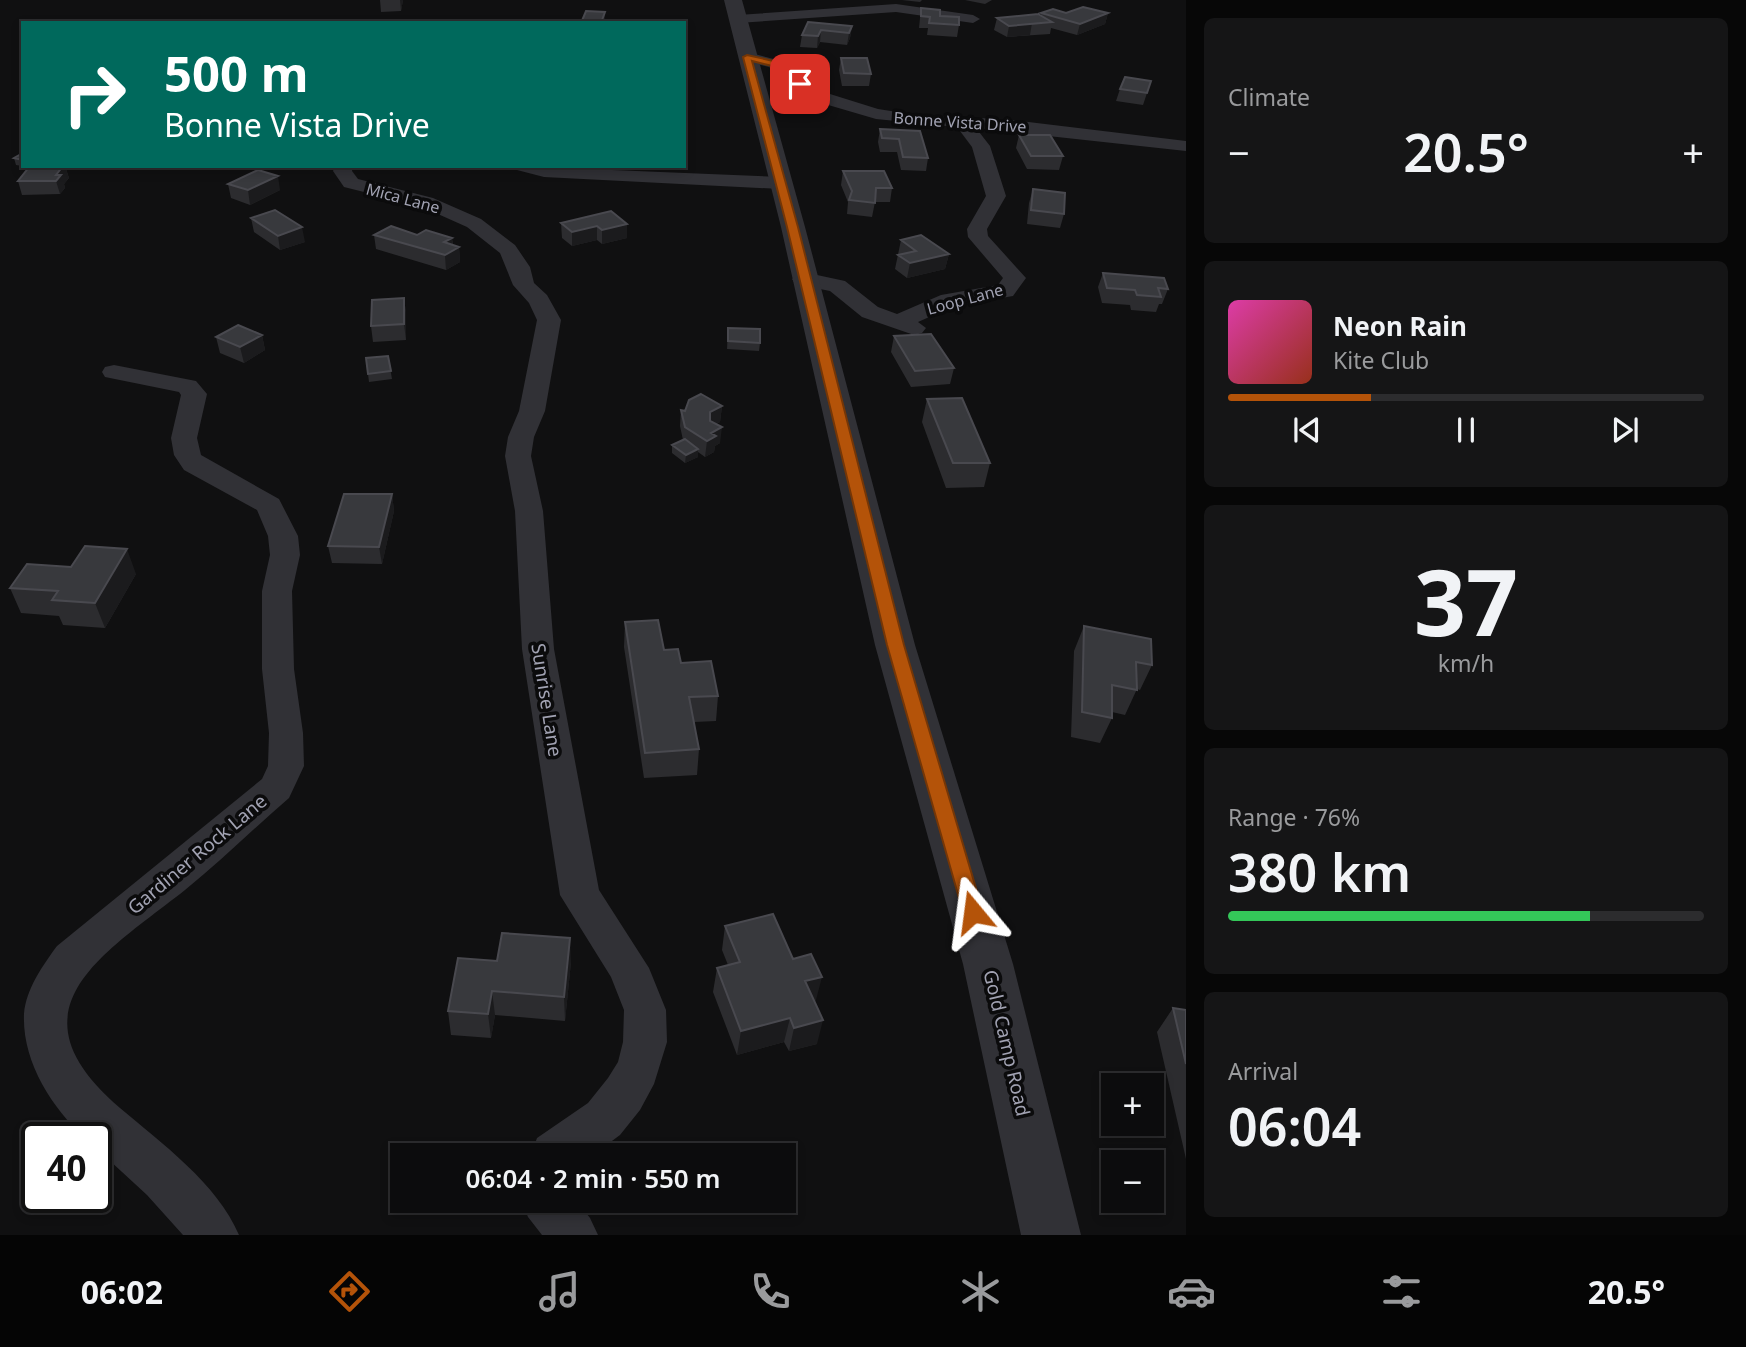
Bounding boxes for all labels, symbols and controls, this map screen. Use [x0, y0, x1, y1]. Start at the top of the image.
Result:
text: 500 m [164, 40, 309, 106]
icon: right [49, 49, 140, 140]
pin [770, 54, 830, 114]
icon: arrive [781, 65, 819, 103]
text: Climate [1228, 81, 1310, 113]
text: Bonne Vista Drive [164, 103, 430, 146]
street label: Bonne Vista Drive [893, 106, 1027, 138]
text: 20.5° [1403, 116, 1529, 187]
text: − [1228, 126, 1250, 178]
text: + [1682, 126, 1704, 178]
street label: Mica Lane [364, 178, 442, 218]
street label: Loop Lane [924, 278, 1006, 320]
text: Neon Rain [1333, 308, 1467, 344]
text: Kite Club [1333, 344, 1429, 376]
icon: previous [1288, 411, 1326, 449]
icon: pause [1447, 411, 1485, 449]
icon: next [1606, 411, 1644, 449]
text: 37 [1414, 539, 1518, 663]
street label: Sunrise Lane [525, 641, 569, 759]
text: km/h [1438, 647, 1494, 679]
street label: Gardiner Rock Lane [122, 788, 272, 920]
text: Range · 76% [1228, 801, 1360, 833]
text: 380 km [1228, 836, 1411, 907]
position arrow [936, 875, 1010, 949]
street label: Gold Camp Road [978, 967, 1036, 1119]
text: Arrival [1228, 1055, 1298, 1087]
map controls [1101, 1073, 1164, 1213]
button: + [1101, 1073, 1164, 1136]
text: 06:04 [1228, 1090, 1361, 1161]
speed limit sign: 40 [21, 1122, 112, 1213]
button: − [1101, 1150, 1164, 1213]
text: 06:04 · 2 min · 550 m [466, 1160, 720, 1196]
icon: directions [325, 1267, 374, 1316]
icon: music [535, 1267, 584, 1316]
icon: phone [746, 1267, 795, 1316]
icon: climate [956, 1267, 1005, 1316]
icon: car [1167, 1267, 1216, 1316]
icon: filters [1377, 1267, 1426, 1316]
text: 06:02 [81, 1270, 163, 1313]
text: 20.5° [1588, 1270, 1665, 1313]

